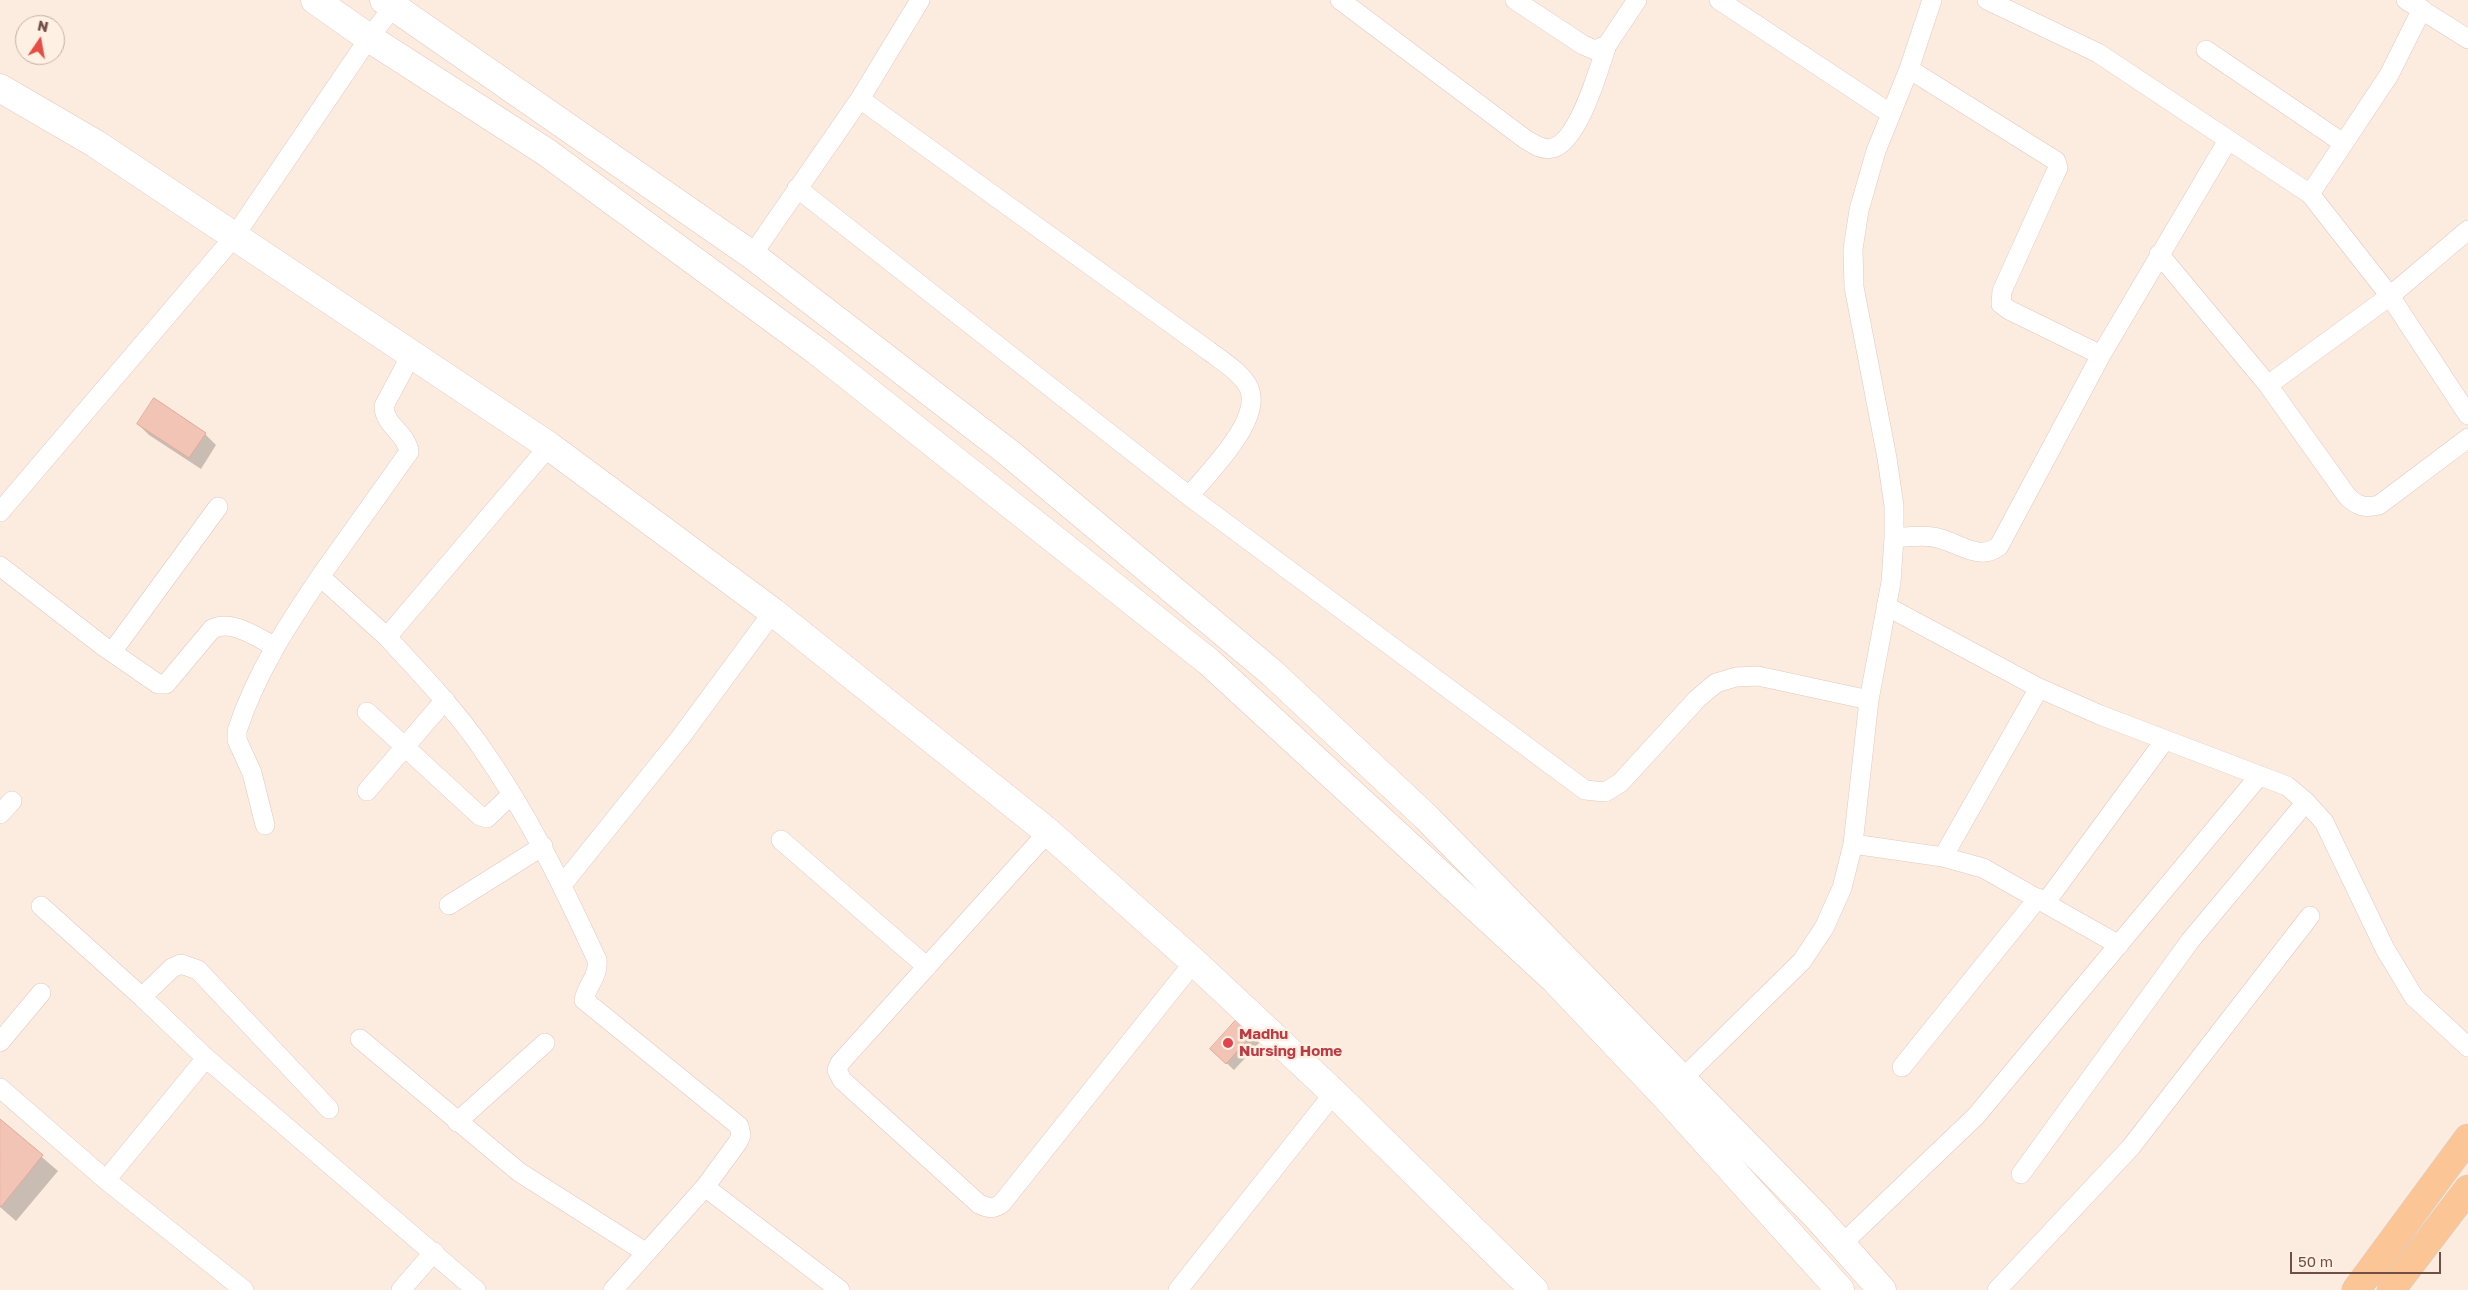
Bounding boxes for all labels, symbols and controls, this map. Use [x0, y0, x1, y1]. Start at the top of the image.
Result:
north arrow [15, 15, 65, 65]
text: N [36, 16, 50, 35]
place label: Madhu Nursing Home [1239, 1025, 1342, 1060]
marker: Madhu Nursing Home [1221, 1036, 1235, 1050]
scale bar [2293, 1242, 2444, 1274]
text: 50 m [2298, 1252, 2333, 1270]

